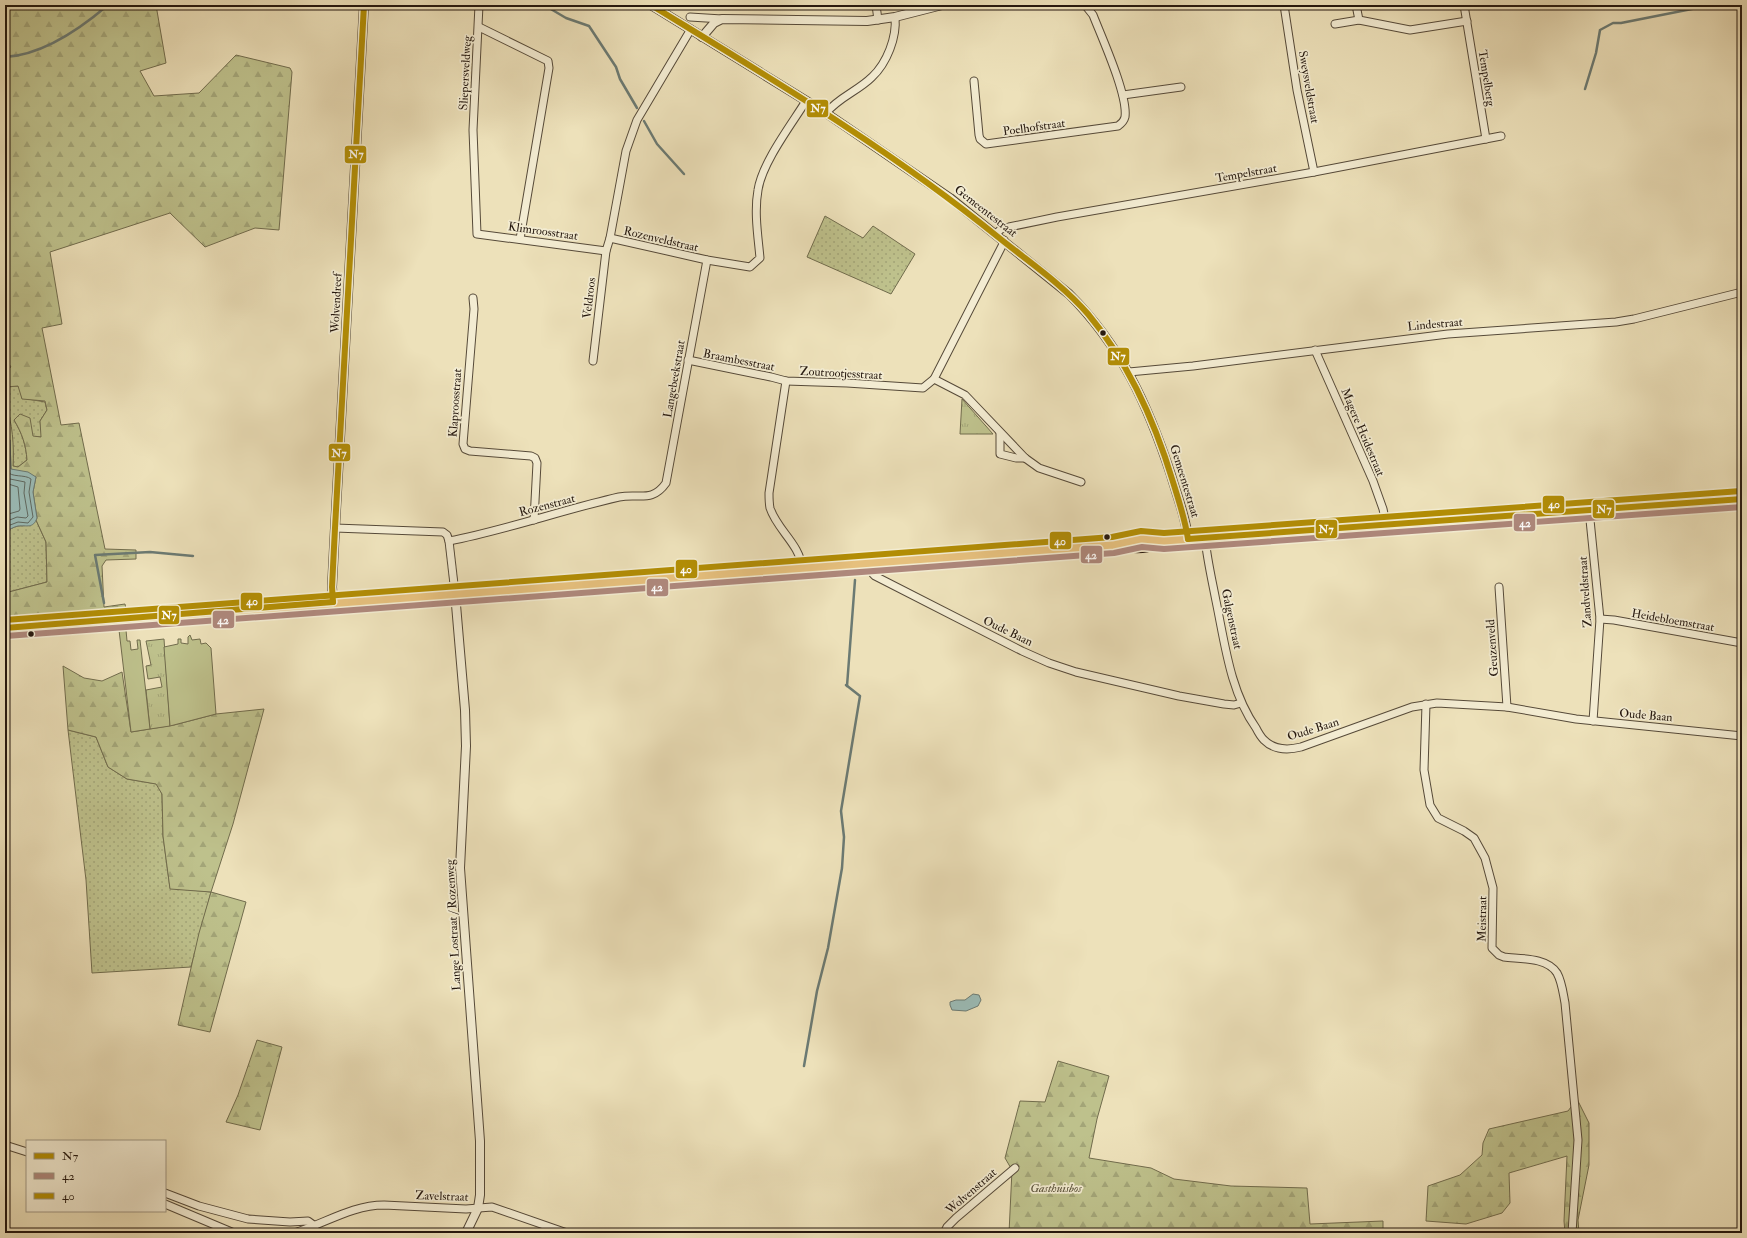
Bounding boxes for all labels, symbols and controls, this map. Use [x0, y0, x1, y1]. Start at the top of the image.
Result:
street label: Sliepersveldweg [456, 34, 475, 111]
street label: Tempelberg [1475, 49, 1499, 108]
street label: Sweysveldstraat [1295, 50, 1322, 125]
line badge: N7 [806, 99, 829, 118]
text: N7 [810, 102, 826, 115]
street label: Poelhofstraat [1002, 116, 1066, 139]
line badge: N7 [344, 145, 367, 164]
text: N7 [348, 148, 364, 161]
street label: Tempelstraat [1214, 161, 1278, 186]
street label: Gemeentestraat [951, 182, 1020, 241]
street label: Klimroosstraat [507, 219, 579, 244]
street label: Rozenveldstraat [622, 224, 700, 255]
street label: Wolvendreef [327, 270, 346, 335]
street label: Veldroos [580, 277, 599, 320]
street label: Lindestraat [1407, 315, 1463, 334]
unlabelled marker [1098, 328, 1108, 338]
street label: Langebeekstraat [660, 339, 689, 419]
street label: Braambesstraat [702, 346, 776, 375]
line badge: N7 [1107, 347, 1130, 366]
text: N7 [1110, 350, 1126, 363]
street label: Zoutrootjesstraat [799, 364, 883, 383]
street label: Klaproosstraat [446, 368, 465, 438]
street label: Magere Heidestraat [1337, 386, 1388, 479]
line badge: N7 [328, 443, 351, 462]
street label: Gemeentestraat [1166, 443, 1203, 520]
text: N7 [331, 447, 347, 460]
street label: Rozenstraat [517, 491, 577, 520]
line badge: 40 [1542, 495, 1565, 514]
text: 40 [1547, 498, 1560, 512]
line badge: N7 [1592, 499, 1615, 519]
text: N7 [1596, 503, 1612, 516]
line badge: 42 [1513, 513, 1536, 532]
text: 42 [1518, 517, 1531, 531]
line badge: N7 [1315, 519, 1338, 539]
text: N7 [1318, 523, 1334, 536]
line badge: 40 [1049, 531, 1072, 550]
unlabelled marker [1102, 532, 1112, 542]
text: 40 [1053, 535, 1066, 549]
line badge: 42 [1080, 545, 1103, 564]
text: 42 [1084, 549, 1097, 563]
street label: Zandveldstraat [1576, 556, 1595, 628]
line badge: 40 [675, 559, 698, 579]
text: 40 [679, 563, 692, 577]
line badge: 42 [646, 578, 669, 597]
text: 42 [650, 581, 663, 595]
street label: Galgenstraat [1218, 587, 1245, 651]
line badge: 40 [240, 592, 263, 611]
text: 40 [245, 595, 258, 609]
line badge: N7 [158, 605, 180, 625]
street label: Heidebloemstraat [1630, 606, 1716, 635]
text: N7 [161, 609, 177, 622]
line badge: 42 [212, 610, 235, 629]
street label: Oude Baan [981, 613, 1035, 650]
text: 42 [216, 614, 229, 628]
street label: Geuzenveld [1483, 619, 1502, 677]
unlabelled marker [26, 629, 36, 639]
street label: Oude Baan [1619, 706, 1673, 725]
street label: Oude Baan [1285, 715, 1341, 744]
street label: Lange Lostraat / Rozenweg [443, 858, 464, 991]
street label: Meistraat [1475, 896, 1490, 942]
legend [26, 1140, 166, 1212]
text: N7 [62, 1149, 79, 1164]
street label: Wolvenstraat [942, 1165, 1000, 1218]
text: 42 [62, 1169, 75, 1184]
park label: Gasthuisbos [1030, 1181, 1082, 1196]
street label: Zavelstraat [415, 1188, 469, 1205]
text: 40 [62, 1189, 75, 1204]

